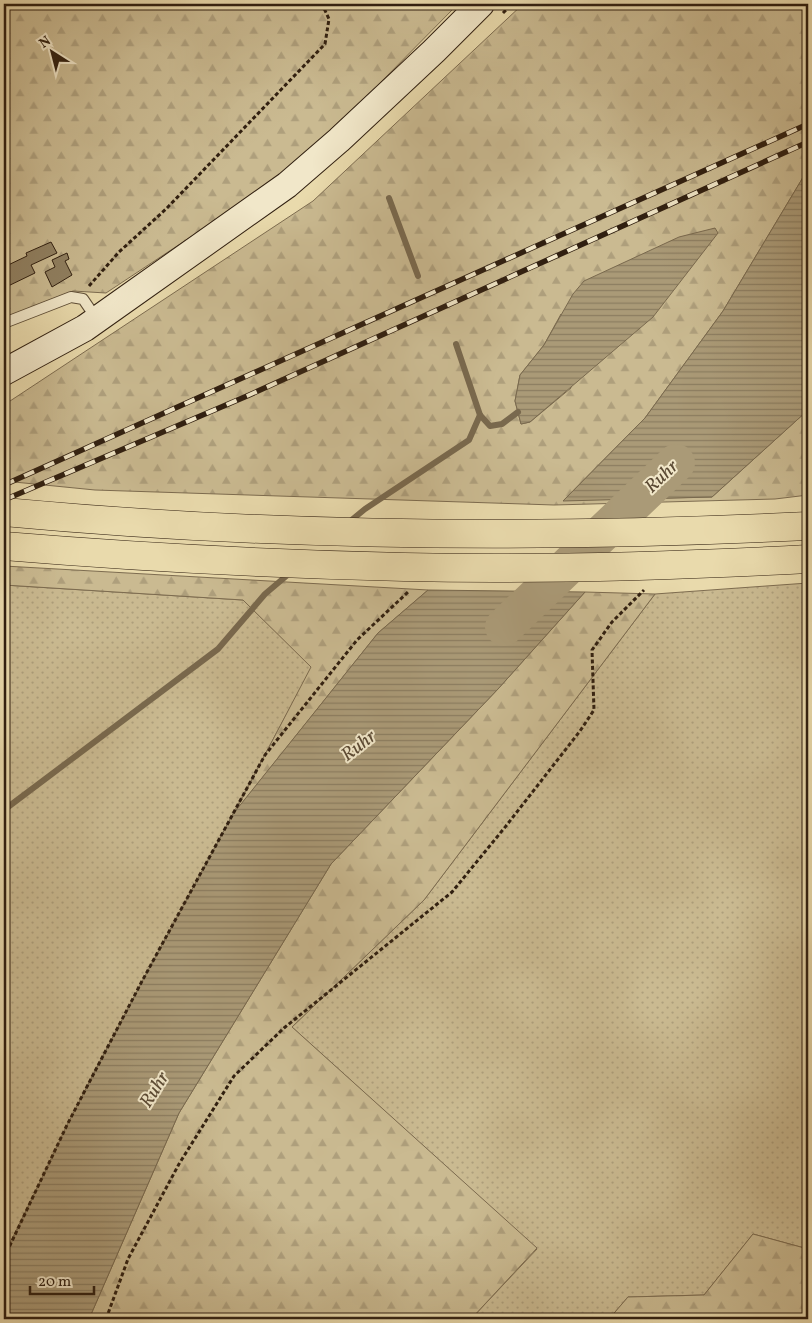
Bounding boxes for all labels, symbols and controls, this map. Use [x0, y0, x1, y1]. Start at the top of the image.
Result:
north arrow [28, 28, 78, 78]
text: N [36, 32, 55, 53]
water label: Ruhr [639, 454, 685, 500]
water label: Ruhr [336, 724, 383, 768]
water label: Ruhr [134, 1066, 177, 1113]
scale bar [30, 1263, 94, 1295]
text: 20 m [38, 1272, 71, 1293]

